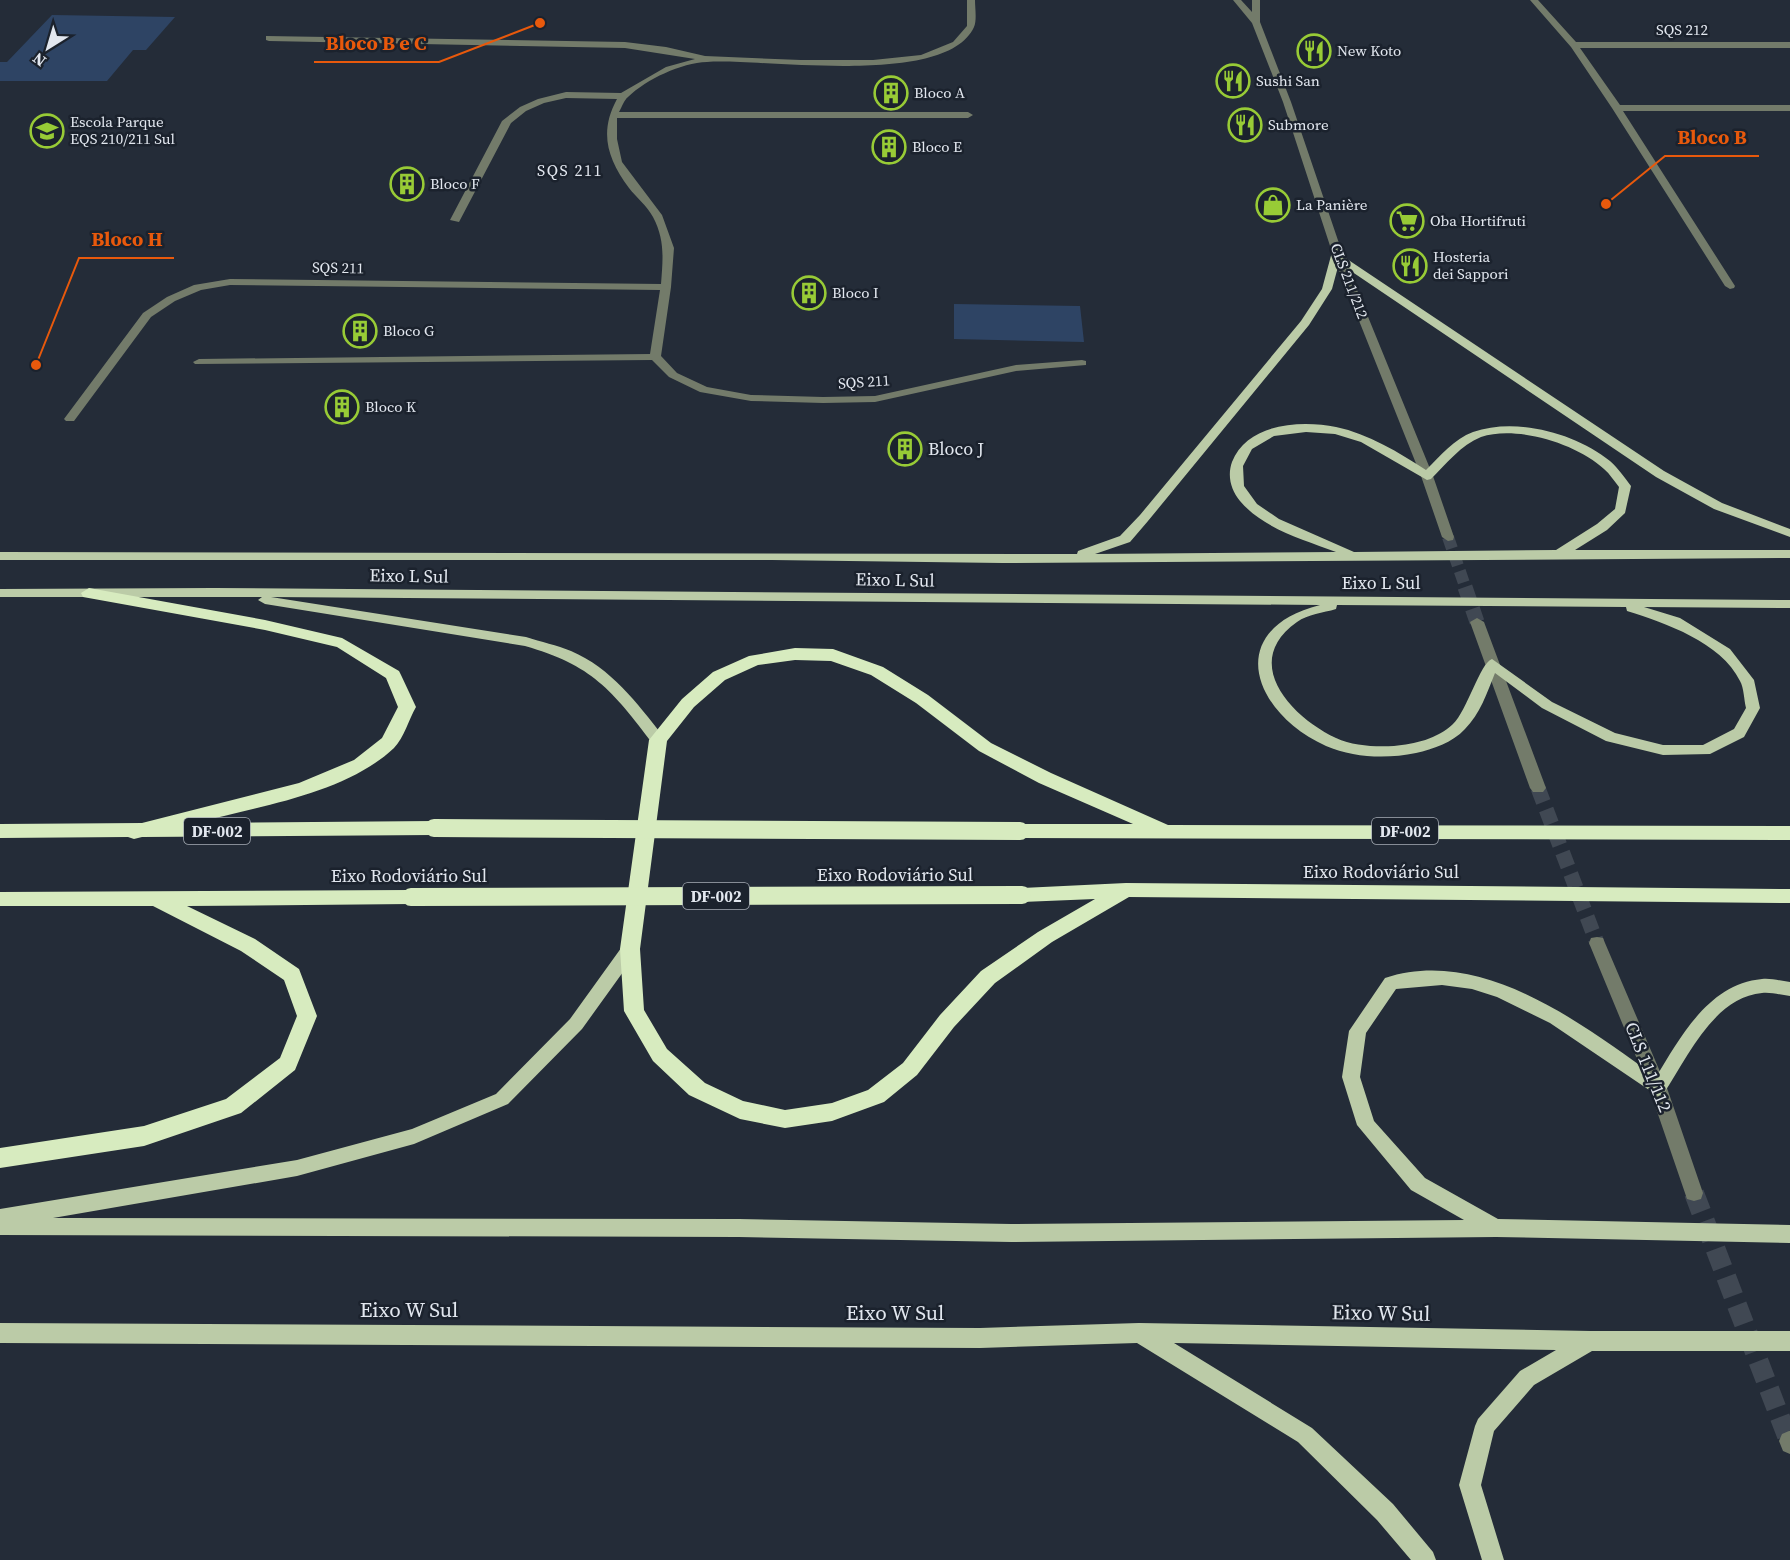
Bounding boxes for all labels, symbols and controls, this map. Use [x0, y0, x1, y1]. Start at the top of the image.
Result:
north arrow [18, 18, 78, 78]
street label: SQS 212 [1656, 19, 1708, 40]
callout: Bloco B e C [314, 24, 439, 62]
text: Bloco B e C [326, 29, 426, 57]
restaurant icon: New Koto [1296, 33, 1332, 69]
place label: New Koto [1337, 40, 1401, 61]
text: N [27, 47, 50, 72]
restaurant icon: Sushi San [1215, 63, 1251, 99]
place label: Sushi San [1256, 70, 1320, 91]
building icon: Bloco A [873, 75, 909, 111]
place label: Bloco A [914, 82, 965, 103]
restaurant icon: Submore [1227, 107, 1263, 143]
place label: Escola Parque EQS 210/211 Sul [70, 111, 176, 149]
school or university icon: Escola Parque EQS 210/211 Sul [29, 113, 65, 149]
place label: Submore [1268, 114, 1329, 135]
callout: Bloco B [1665, 118, 1759, 156]
text: Bloco B [1677, 123, 1747, 151]
building icon: Bloco E [871, 129, 907, 165]
place label: Bloco E [912, 136, 962, 157]
district label: SQS 211 [537, 159, 603, 181]
building icon: Bloco F [389, 166, 425, 202]
place label: Bloco F [430, 173, 480, 194]
shop icon: La Panière [1255, 187, 1291, 223]
place label: La Panière [1296, 194, 1368, 215]
supermarket icon: Oba Hortifruti [1389, 203, 1425, 239]
place label: Oba Hortifruti [1430, 210, 1526, 231]
callout: Bloco H [79, 220, 174, 258]
text: Bloco H [91, 225, 163, 253]
street label: CLS 211/212 [1325, 240, 1373, 322]
place label: Hosteria dei Sappori [1433, 246, 1509, 284]
restaurant icon: Hosteria dei Sappori [1392, 248, 1428, 284]
street label: SQS 211 [312, 257, 364, 278]
building icon: Bloco I [791, 275, 827, 311]
place label: Bloco I [832, 282, 879, 303]
building icon: Bloco G [342, 313, 378, 349]
place label: Bloco G [383, 320, 434, 341]
street label: SQS 211 [837, 369, 891, 394]
building icon: Bloco K [324, 389, 360, 425]
place label: Bloco K [365, 396, 416, 417]
building icon: Bloco J [887, 431, 923, 467]
place label: Bloco J [928, 436, 984, 461]
street label: Eixo L Sul [369, 562, 449, 589]
street label: Eixo L Sul [855, 566, 935, 593]
street label: Eixo L Sul [1341, 570, 1421, 595]
road number: DF-002 [184, 818, 250, 844]
road number: DF-002 [1372, 818, 1438, 844]
street label: Eixo Rodoviário Sul [1303, 859, 1459, 884]
street label: Eixo Rodoviário Sul [817, 862, 973, 887]
street label: Eixo Rodoviário Sul [331, 863, 487, 888]
road number: DF-002 [683, 883, 749, 909]
street label: CLS 111/112 [1619, 1018, 1678, 1116]
street label: Eixo W Sul [360, 1295, 458, 1324]
street label: Eixo W Sul [1331, 1297, 1431, 1328]
street label: Eixo W Sul [846, 1298, 944, 1327]

